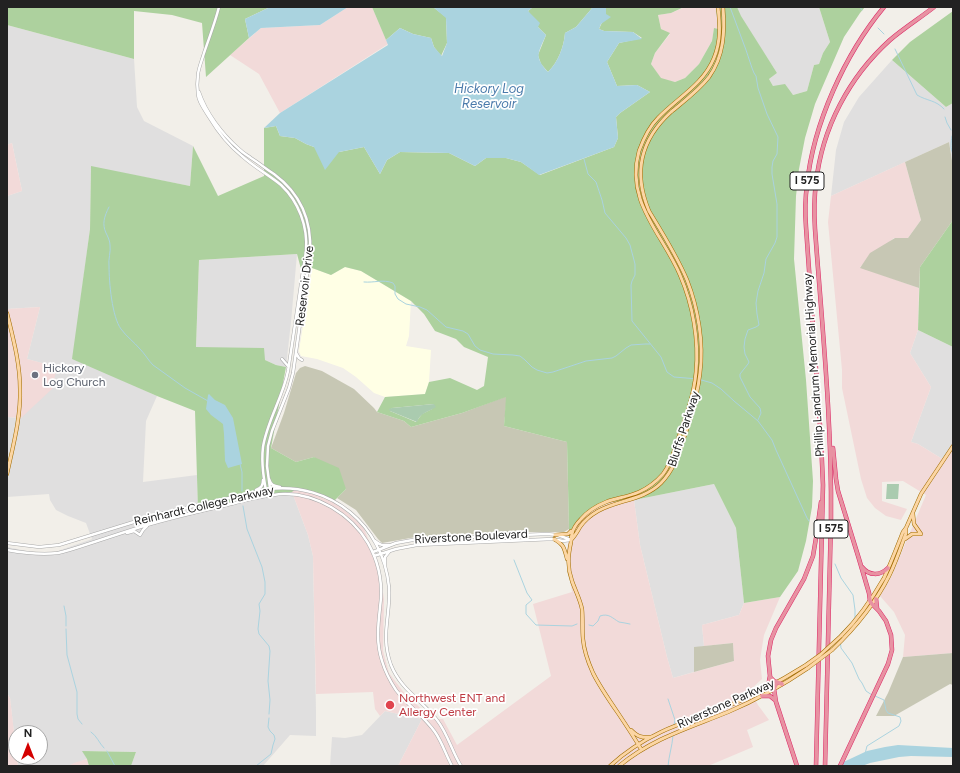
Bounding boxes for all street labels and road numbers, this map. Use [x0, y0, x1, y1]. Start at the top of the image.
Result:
road number: I 575 [790, 172, 824, 190]
street label: Reservoir Drive [293, 245, 317, 327]
street label: Phillip Landrum Memorial Highway [800, 273, 828, 457]
street label: Bluffs Parkway [665, 389, 703, 469]
street label: Reinhardt College Parkway [133, 483, 275, 529]
road number: I 575 [814, 520, 848, 538]
street label: Riverstone Boulevard [414, 527, 528, 547]
street label: Riverstone Parkway [675, 676, 777, 732]

